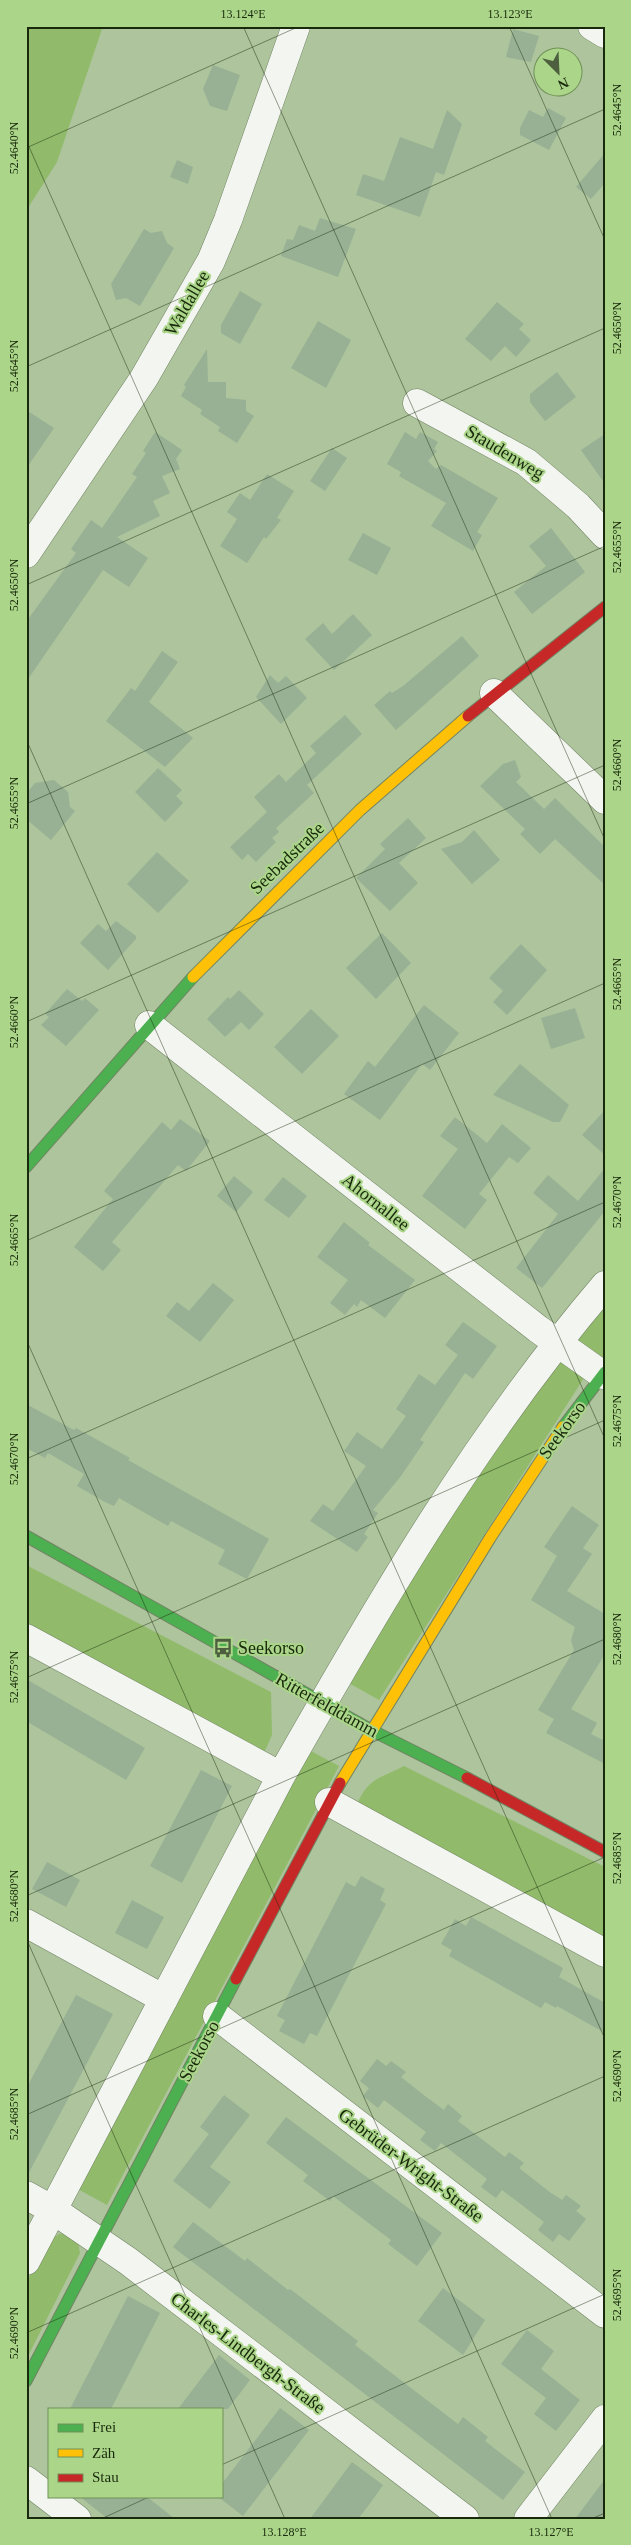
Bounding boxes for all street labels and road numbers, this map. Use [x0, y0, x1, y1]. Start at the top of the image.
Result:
street label: Waldallee [160, 267, 214, 339]
street label: Staudenweg [462, 421, 548, 483]
street label: Seebadstraße [246, 818, 328, 898]
street label: Ahornallee [338, 1170, 414, 1234]
street label: Seekorso [535, 1397, 589, 1463]
street label: Ritterfelddamm [272, 1669, 382, 1741]
street label: Seekorso [175, 2017, 223, 2085]
street label: Gebrüder-Wright-Straße [335, 2104, 487, 2226]
street label: Charles-Lindbergh-Straße [167, 2289, 329, 2417]

